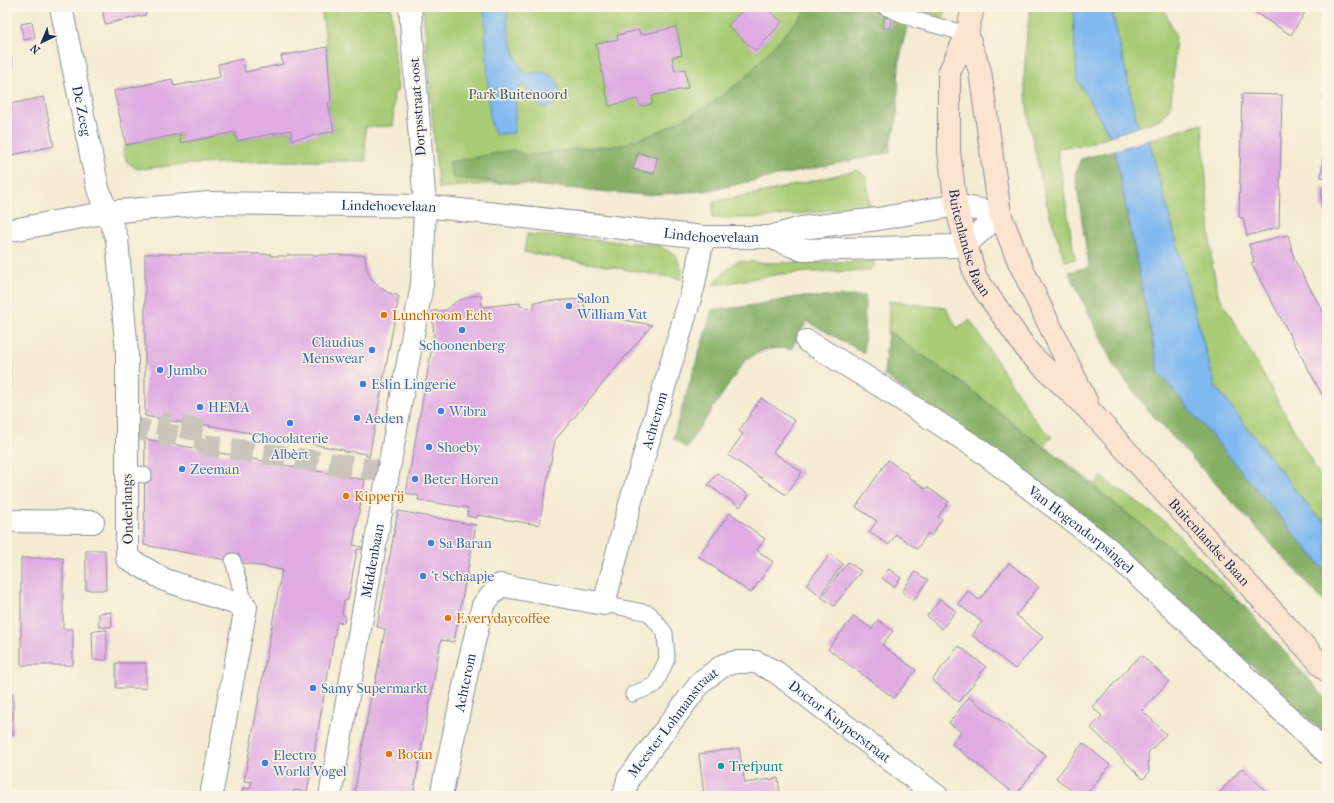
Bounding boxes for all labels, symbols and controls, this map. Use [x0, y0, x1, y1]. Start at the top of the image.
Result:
north arrow [22, 22, 62, 62]
text: N [27, 41, 43, 56]
street label: Dorpsstraat-oost [406, 57, 429, 157]
street label: De Zeeg [68, 84, 95, 138]
park label: Park Buitenoord [468, 86, 568, 103]
street label: Buitenlandse Baan [945, 188, 994, 300]
street label: Lindehoevelaan [341, 197, 437, 216]
street label: Lindehoevelaan [663, 225, 759, 246]
place label: Salon William Vat [576, 290, 648, 323]
marker: Salon William Vat [564, 301, 574, 311]
place label: Lunchroom Echt [392, 307, 492, 324]
marker: Lunchroom Echt [379, 310, 389, 320]
marker: Schoonenberg [457, 325, 467, 335]
place label: Claudius Menswear [302, 334, 364, 367]
place label: Schoonenberg [419, 337, 505, 354]
marker: Claudius Menswear [367, 345, 377, 355]
place label: Jumbo [167, 362, 207, 379]
marker: Jumbo [155, 365, 165, 375]
place label: Eslin Lingerie [371, 376, 456, 393]
marker: Eslin Lingerie [358, 379, 368, 389]
street label: Achterom [638, 389, 672, 452]
place label: HEMA [208, 399, 250, 416]
marker: HEMA [195, 402, 205, 412]
place label: Wibra [448, 403, 487, 420]
marker: Wibra [436, 406, 446, 416]
place label: Aeden [364, 410, 404, 427]
marker: Aeden [352, 413, 362, 423]
marker: Chocolaterie Albèrt [285, 418, 295, 428]
place label: Chocolaterie Albèrt [252, 430, 328, 463]
place label: Shoeby [437, 439, 481, 456]
marker: Shoeby [424, 442, 434, 452]
place label: Zeeman [190, 461, 240, 478]
marker: Zeeman [177, 464, 187, 474]
place label: Beter Horen [423, 471, 499, 488]
street label: Onderlangs [118, 474, 137, 544]
marker: Beter Horen [410, 474, 420, 484]
street label: Van Hogendorpsingel [1024, 482, 1137, 577]
place label: Kipperij [354, 488, 404, 505]
marker: Kipperij [341, 491, 351, 501]
street label: Buitenlandse Baan [1165, 495, 1253, 590]
street label: Middenbaan [358, 522, 388, 600]
place label: Sa Baran [439, 535, 492, 552]
marker: Sa Baran [426, 538, 436, 548]
place label: 't Schaapje [431, 568, 494, 585]
marker: 't Schaapje [418, 571, 428, 581]
place label: E.verydaycoffee [456, 610, 550, 627]
marker: E.verydaycoffee [443, 613, 453, 623]
street label: Achterom [451, 651, 480, 714]
street label: Meester Lohmanstraat [624, 664, 722, 781]
street label: Doctor Kuyperstraat [785, 677, 894, 766]
place label: Samy Supermarkt [321, 680, 428, 697]
marker: Samy Supermarkt [308, 683, 318, 693]
place label: Botan [397, 746, 433, 763]
place label: Electro World Vogel [272, 747, 347, 780]
marker: Botan [384, 749, 394, 759]
marker: Electro World Vogel [260, 758, 270, 768]
place label: Trefpunt [729, 758, 783, 775]
marker: Trefpunt [716, 761, 726, 771]

